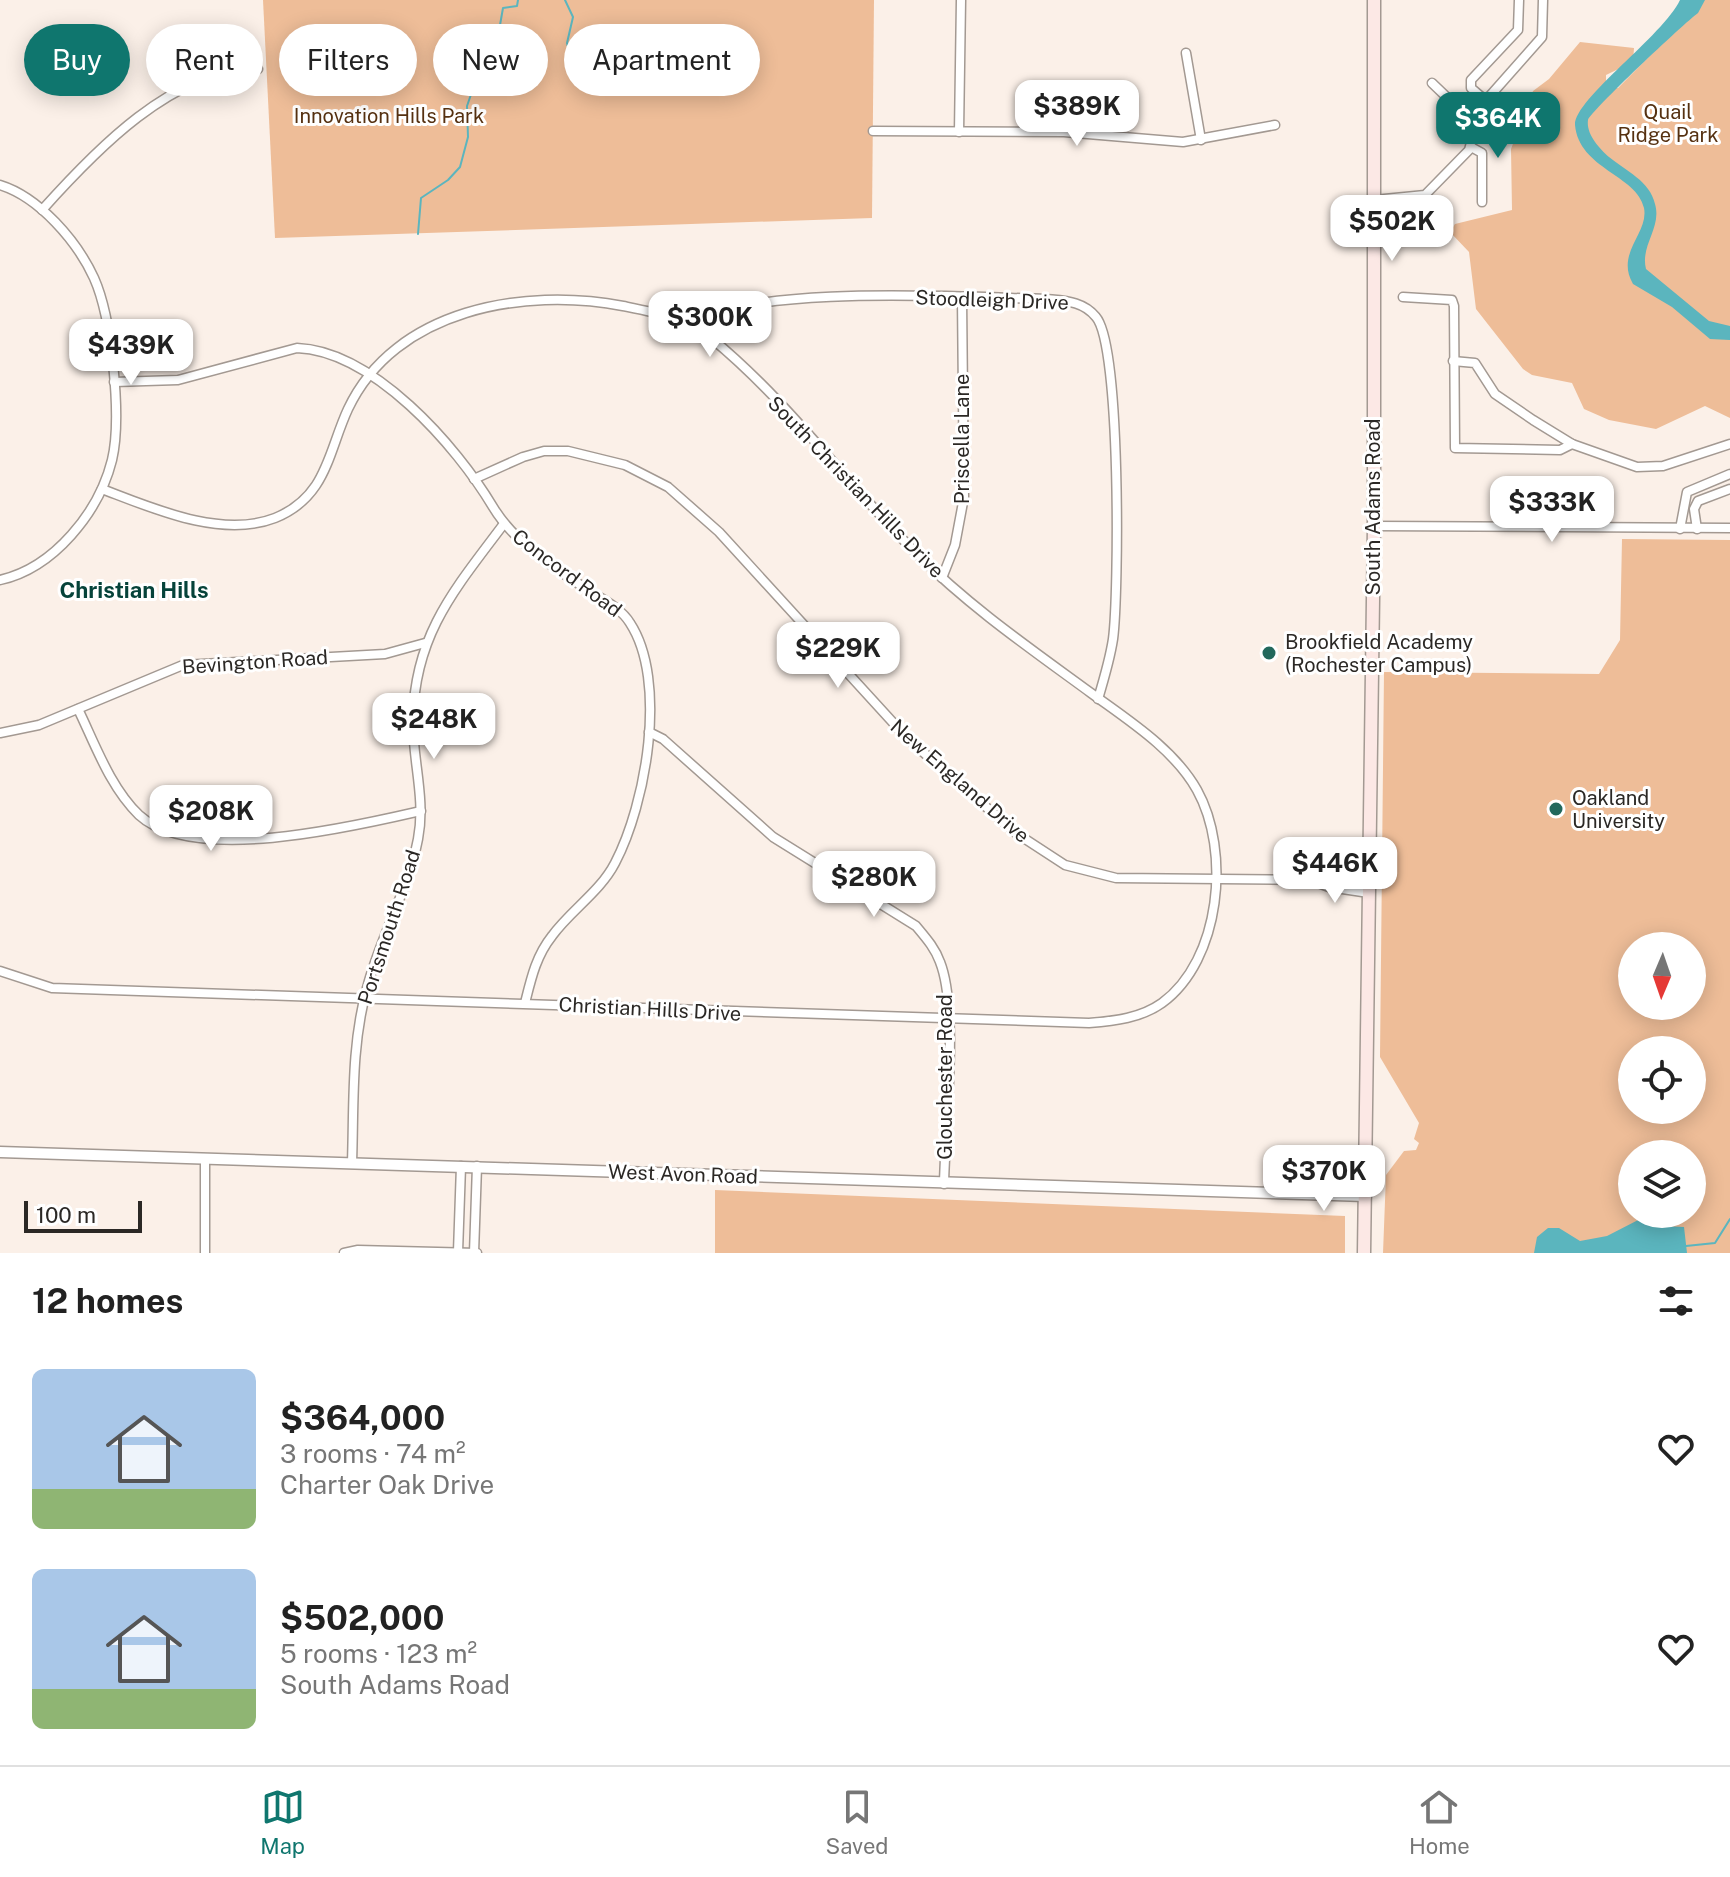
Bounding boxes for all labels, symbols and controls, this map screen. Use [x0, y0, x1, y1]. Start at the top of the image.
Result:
chip: Buy [24, 24, 130, 96]
chip: Rent [146, 24, 263, 96]
chip: Filters [279, 24, 417, 96]
chip: New [433, 24, 548, 96]
chip: Apartment [564, 24, 760, 96]
pin: $389K [1021, 80, 1133, 148]
text: $389K [1033, 90, 1121, 121]
pin: $364K [1442, 92, 1554, 160]
park label: Quail Ridge Park [1617, 100, 1719, 147]
text: $364K [1454, 102, 1542, 133]
park label: Innovation Hills Park [294, 104, 484, 128]
pin: $502K [1336, 195, 1448, 263]
text: $502K [1348, 205, 1436, 236]
street label: Stoodleigh Drive [915, 285, 1069, 315]
pin: $300K [654, 291, 766, 359]
text: $300K [667, 301, 753, 332]
pin: $439K [75, 319, 187, 387]
text: $439K [87, 329, 175, 360]
street label: Priscella Lane [950, 374, 974, 504]
street label: South Christian Hills Drive [763, 391, 949, 583]
street label: South Adams Road [1361, 419, 1385, 595]
pin: $333K [1496, 476, 1608, 544]
text: $333K [1508, 486, 1596, 517]
street label: Concord Road [508, 524, 626, 622]
district label: Christian Hills [59, 577, 209, 603]
pin: $229K [782, 622, 894, 690]
place label: Brookfield Academy (Rochester Campus) [1285, 630, 1473, 677]
text: $229K [795, 632, 881, 663]
marker: Brookfield Academy (Rochester Campus) [1260, 644, 1278, 662]
street label: Bevington Road [181, 645, 329, 679]
pin: $248K [378, 693, 490, 761]
text: $248K [390, 703, 478, 734]
street label: New England Drive [886, 714, 1034, 848]
pin: $208K [155, 785, 267, 853]
place label: Oakland University [1572, 786, 1665, 833]
text: $208K [168, 795, 254, 826]
marker: Oakland University [1547, 800, 1565, 818]
pin: $446K [1279, 837, 1391, 905]
street label: Portsmouth Road [353, 847, 425, 1007]
text: $446K [1291, 847, 1379, 878]
pin: $280K [818, 851, 930, 919]
text: $280K [831, 861, 917, 892]
north arrow [1618, 932, 1706, 1020]
map controls [1618, 932, 1706, 1228]
street label: Christian Hills Drive [558, 992, 742, 1026]
street label: Glouchester Road [933, 994, 957, 1160]
button: locate [1618, 1036, 1706, 1124]
button: layers [1618, 1140, 1706, 1228]
pin: $370K [1268, 1145, 1380, 1213]
text: $370K [1281, 1155, 1367, 1186]
street label: West Avon Road [608, 1159, 758, 1189]
scale bar [24, 1197, 142, 1233]
text: 100 m [36, 1202, 96, 1228]
icon: filters [1654, 1279, 1698, 1323]
text: 12 homes [32, 1281, 183, 1321]
text: $364,000 [280, 1398, 445, 1438]
icon: home [96, 1401, 192, 1497]
icon: heart [1654, 1427, 1698, 1471]
text: 3 rooms · 74 m² [280, 1438, 466, 1469]
text: Charter Oak Drive [280, 1469, 494, 1500]
text: $502,000 [280, 1598, 445, 1638]
icon: home [96, 1601, 192, 1697]
icon: heart [1654, 1627, 1698, 1671]
text: 5 rooms · 123 m² [280, 1638, 477, 1669]
text: South Adams Road [280, 1669, 510, 1700]
tab: Map [260, 1785, 305, 1859]
tab: Saved [826, 1785, 888, 1859]
tab: Home [1409, 1785, 1470, 1859]

